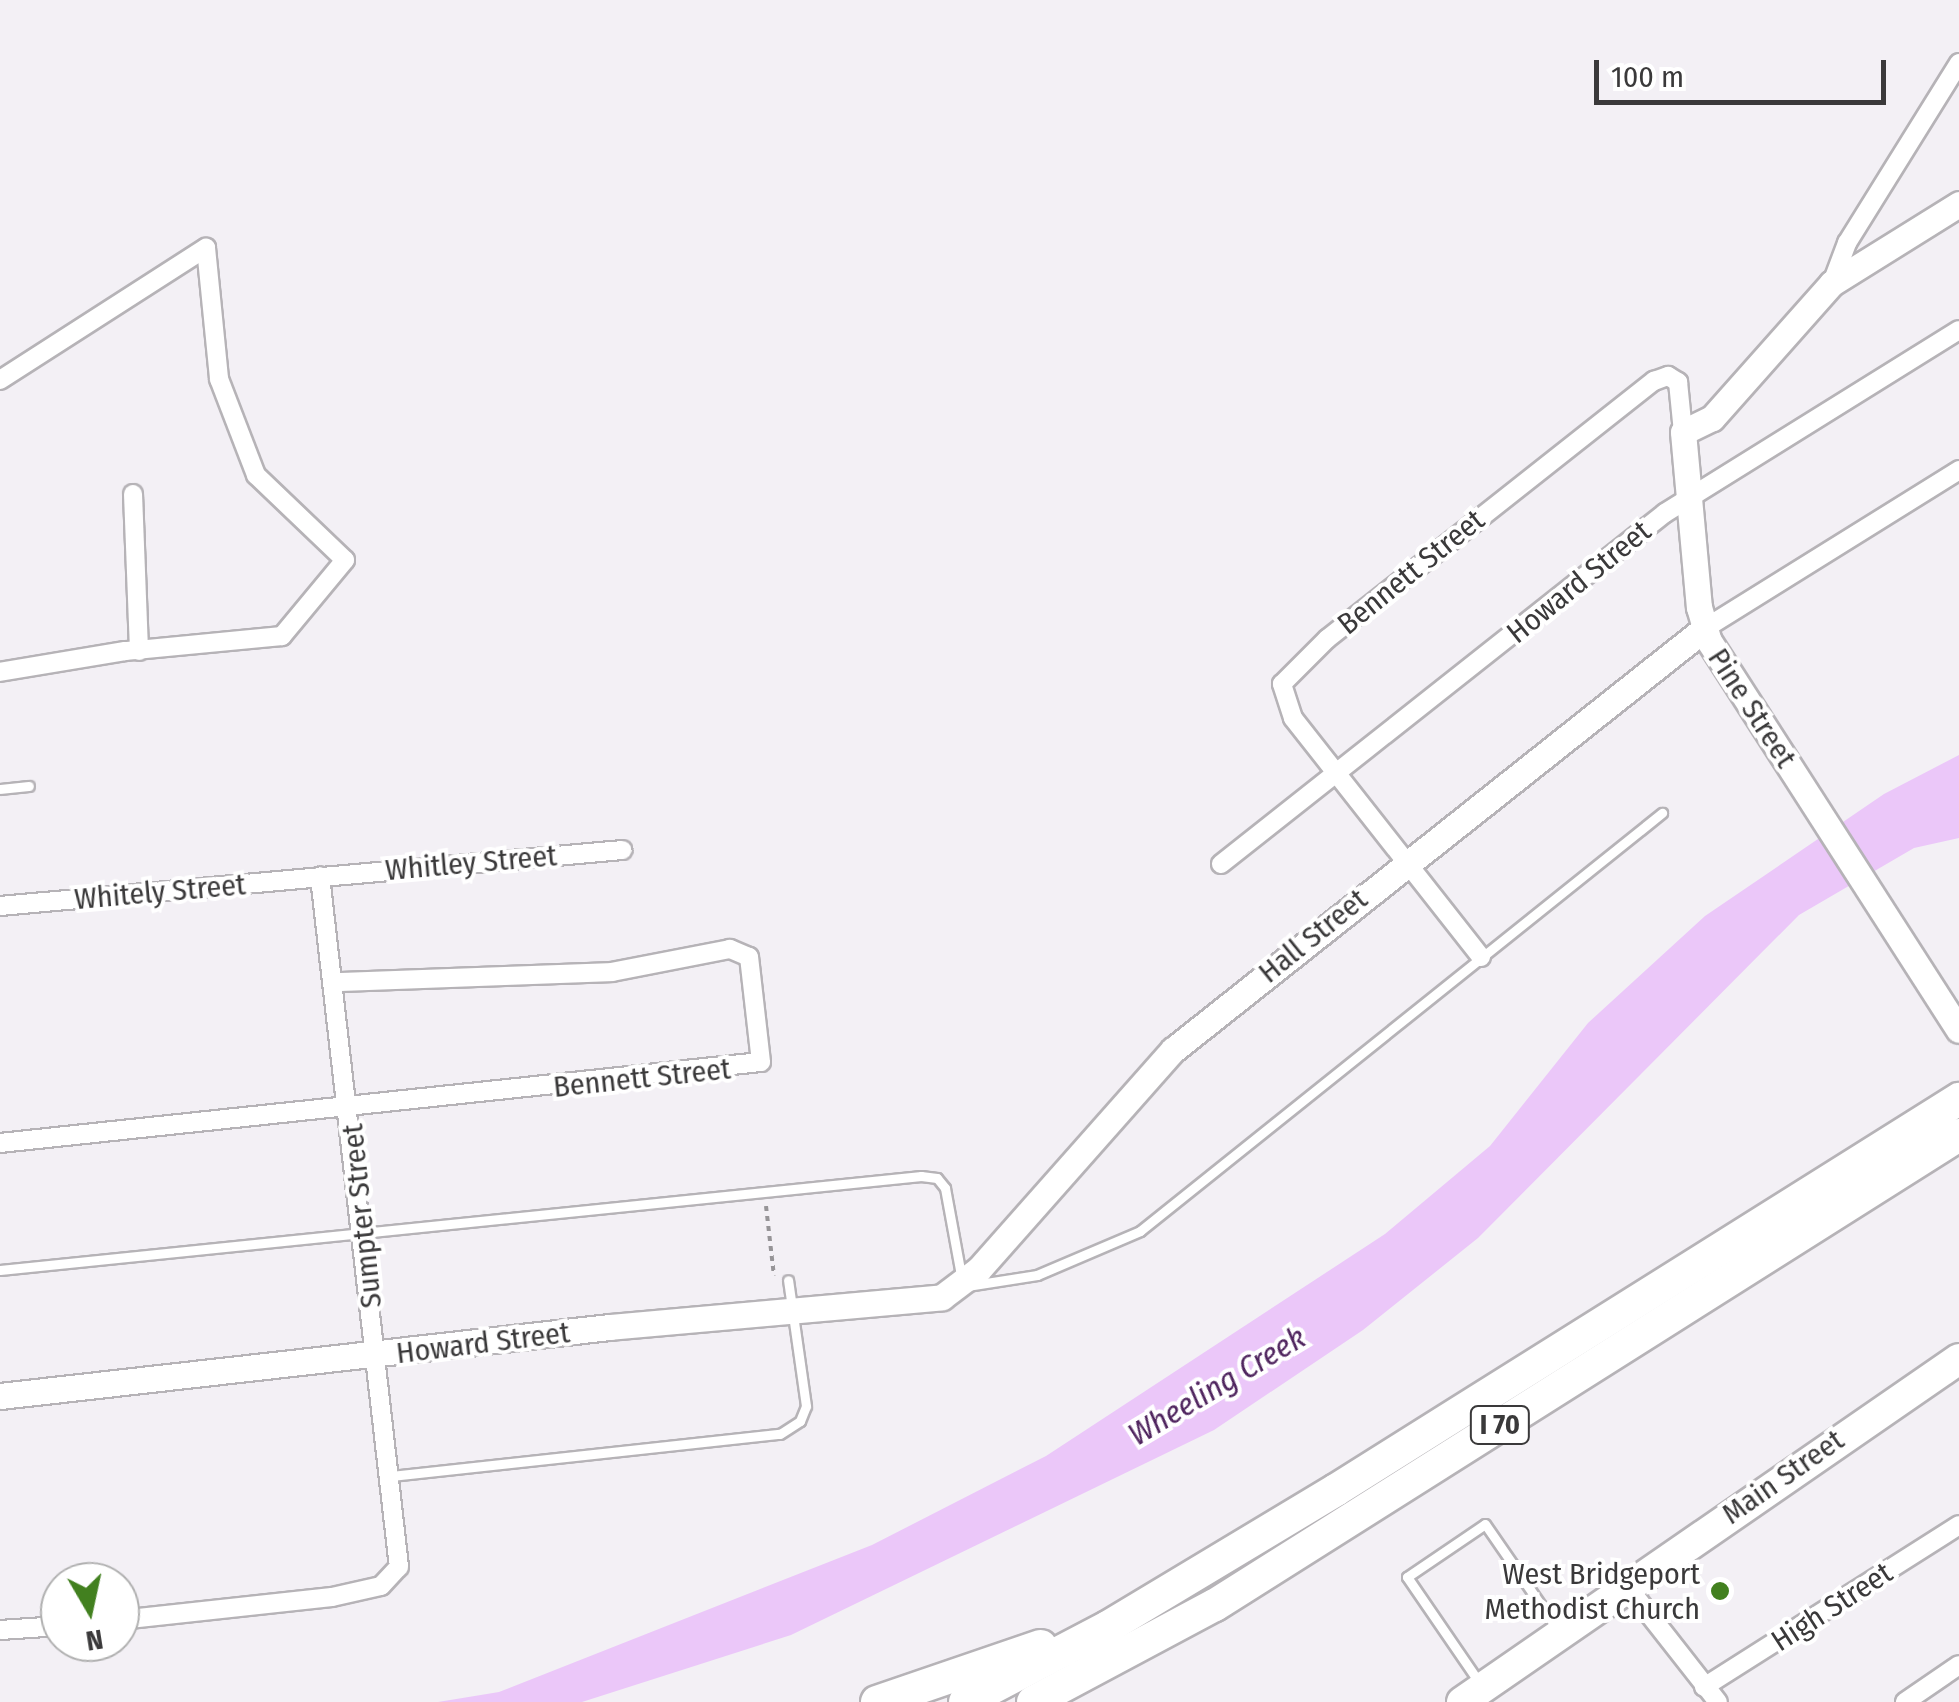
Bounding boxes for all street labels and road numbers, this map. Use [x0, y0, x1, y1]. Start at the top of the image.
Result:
street label: Bennett Street [1330, 502, 1492, 642]
street label: Howard Street [1500, 513, 1658, 651]
street label: Pine Street [1700, 642, 1804, 774]
street label: Whitley Street [384, 838, 558, 888]
street label: Whitely Street [73, 867, 247, 917]
street label: Hall Street [1251, 881, 1375, 991]
street label: Bennett Street [552, 1051, 732, 1105]
street label: Sumpter Street [334, 1122, 390, 1310]
street label: Howard Street [394, 1315, 572, 1371]
road number: I 70 [1468, 1402, 1532, 1448]
street label: Main Street [1715, 1422, 1851, 1532]
street label: High Street [1765, 1555, 1899, 1659]

